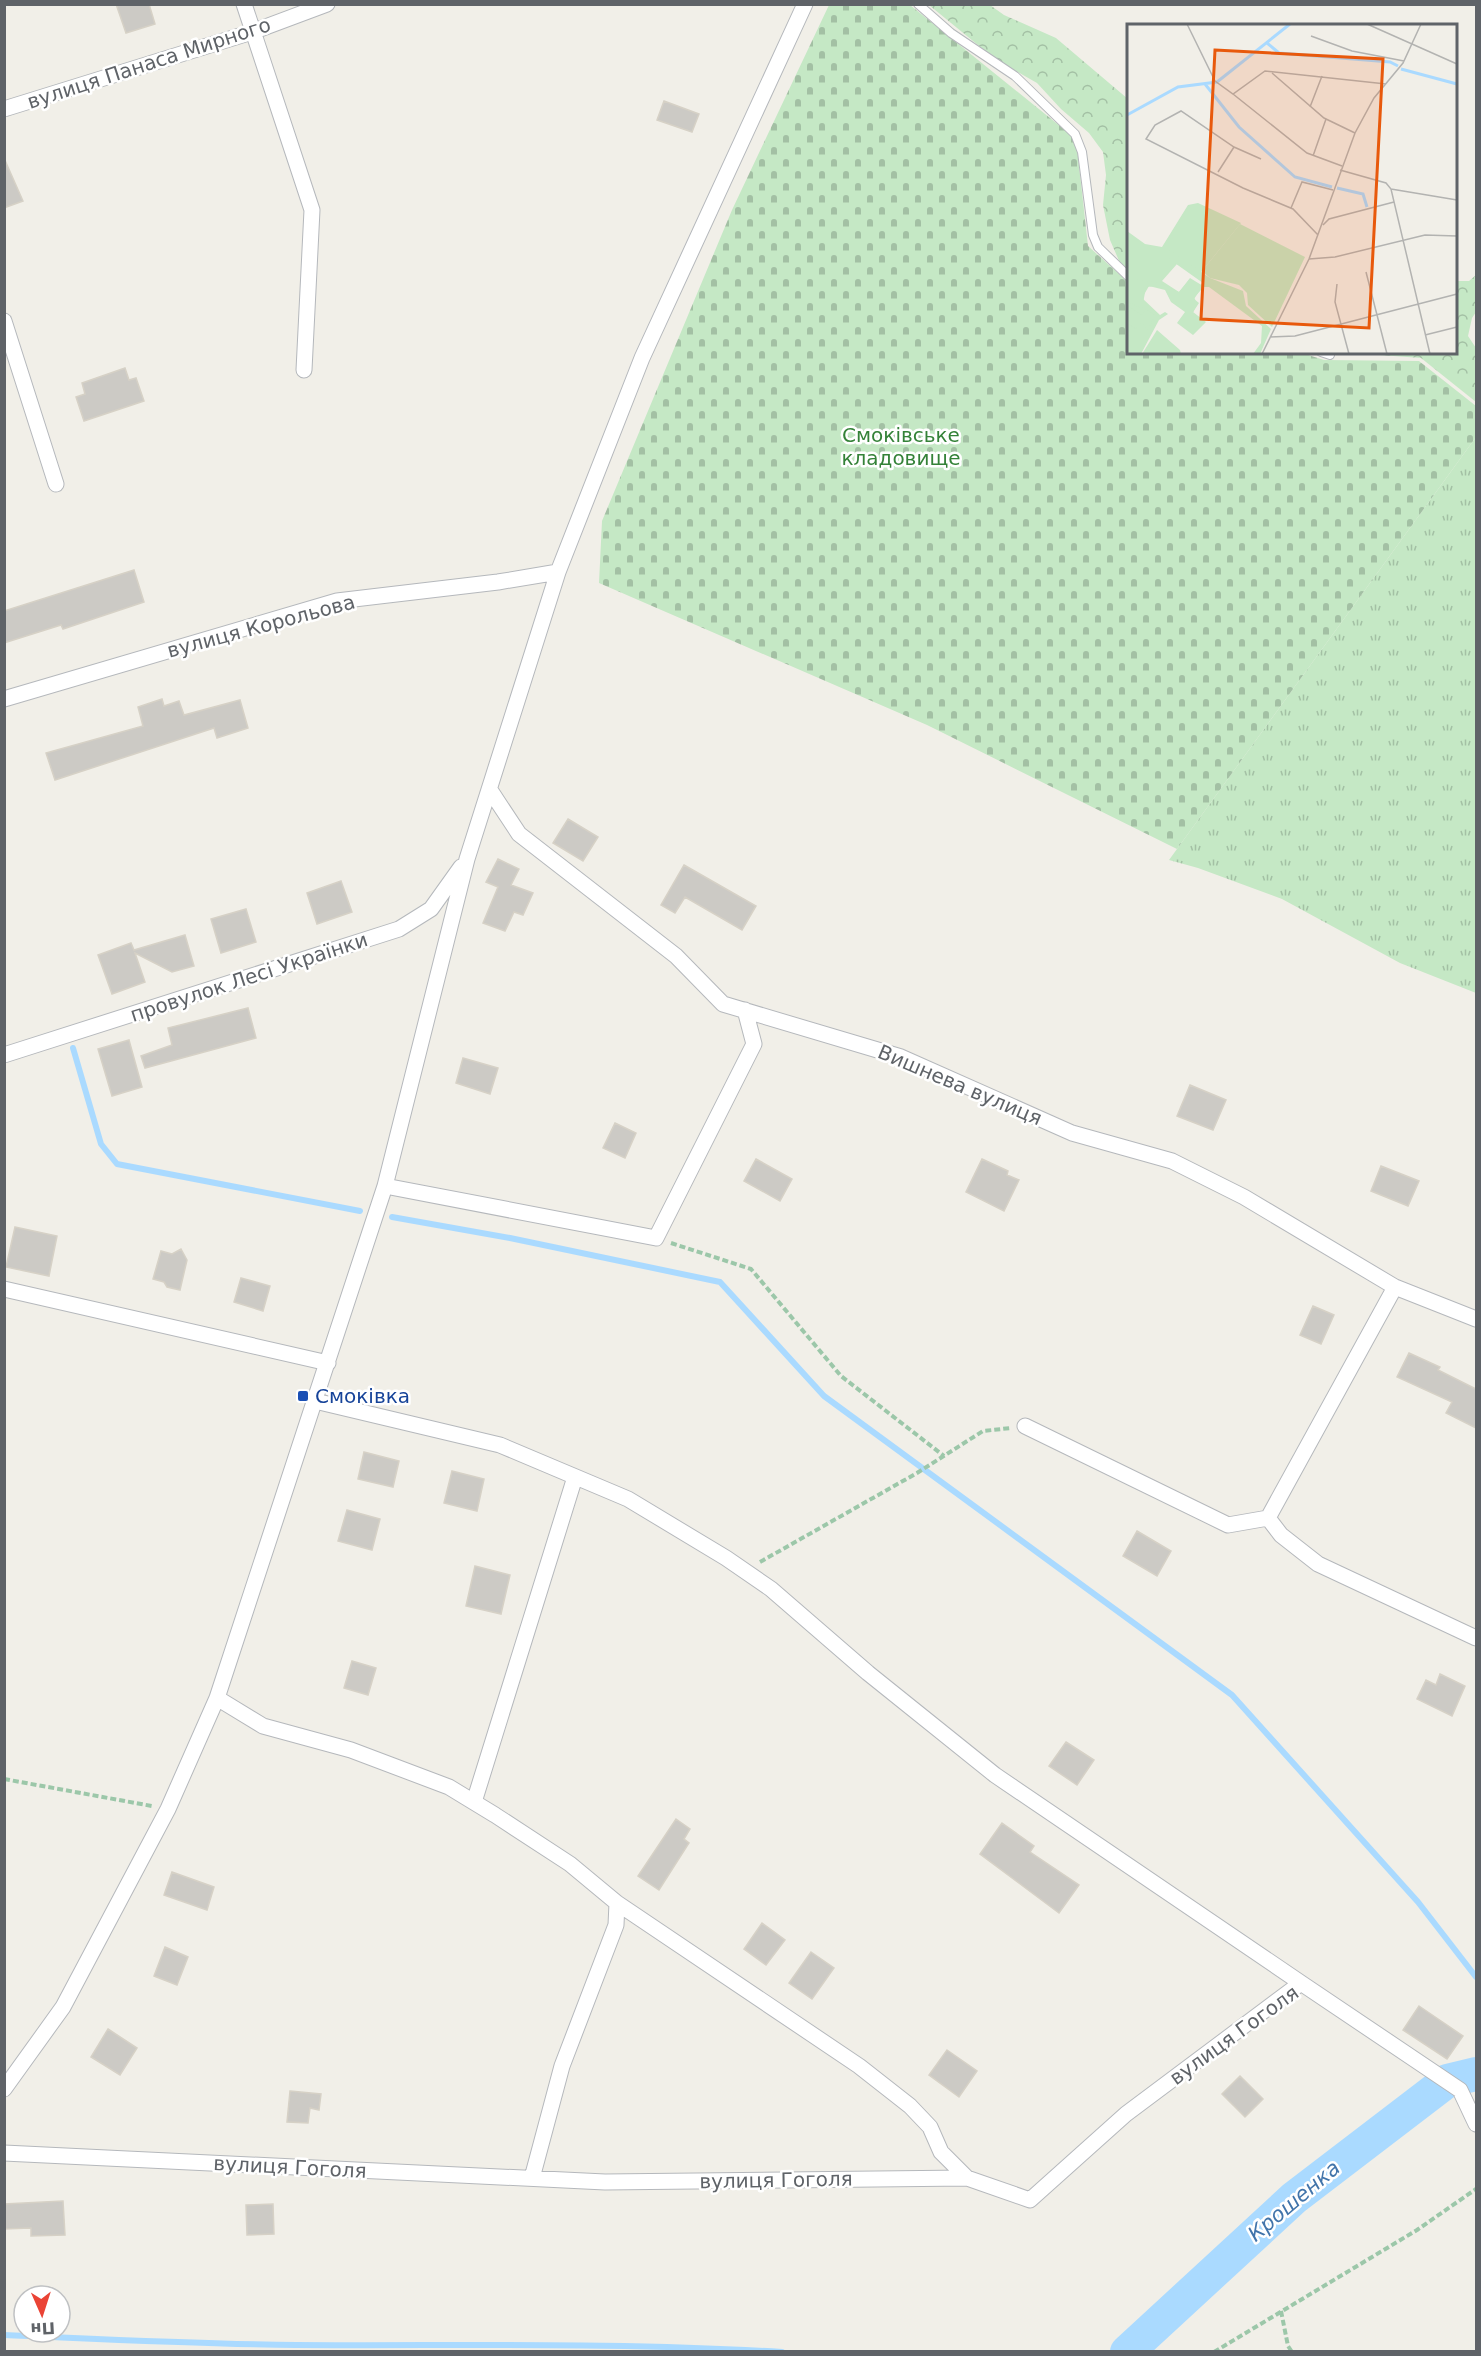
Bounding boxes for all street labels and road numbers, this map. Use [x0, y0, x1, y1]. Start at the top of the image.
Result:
street label: вулиця Панаса Мирного [24, 12, 274, 114]
street label: вулиця Корольова [164, 589, 358, 663]
street label: провулок Лесі Українки [127, 927, 371, 1027]
street label: Вишнева вулиця [874, 1040, 1046, 1130]
street label: вулиця Гоголя [1165, 1980, 1303, 2090]
street label: вулиця Гоголя [213, 2151, 367, 2183]
street label: вулиця Гоголя [699, 2167, 853, 2193]

